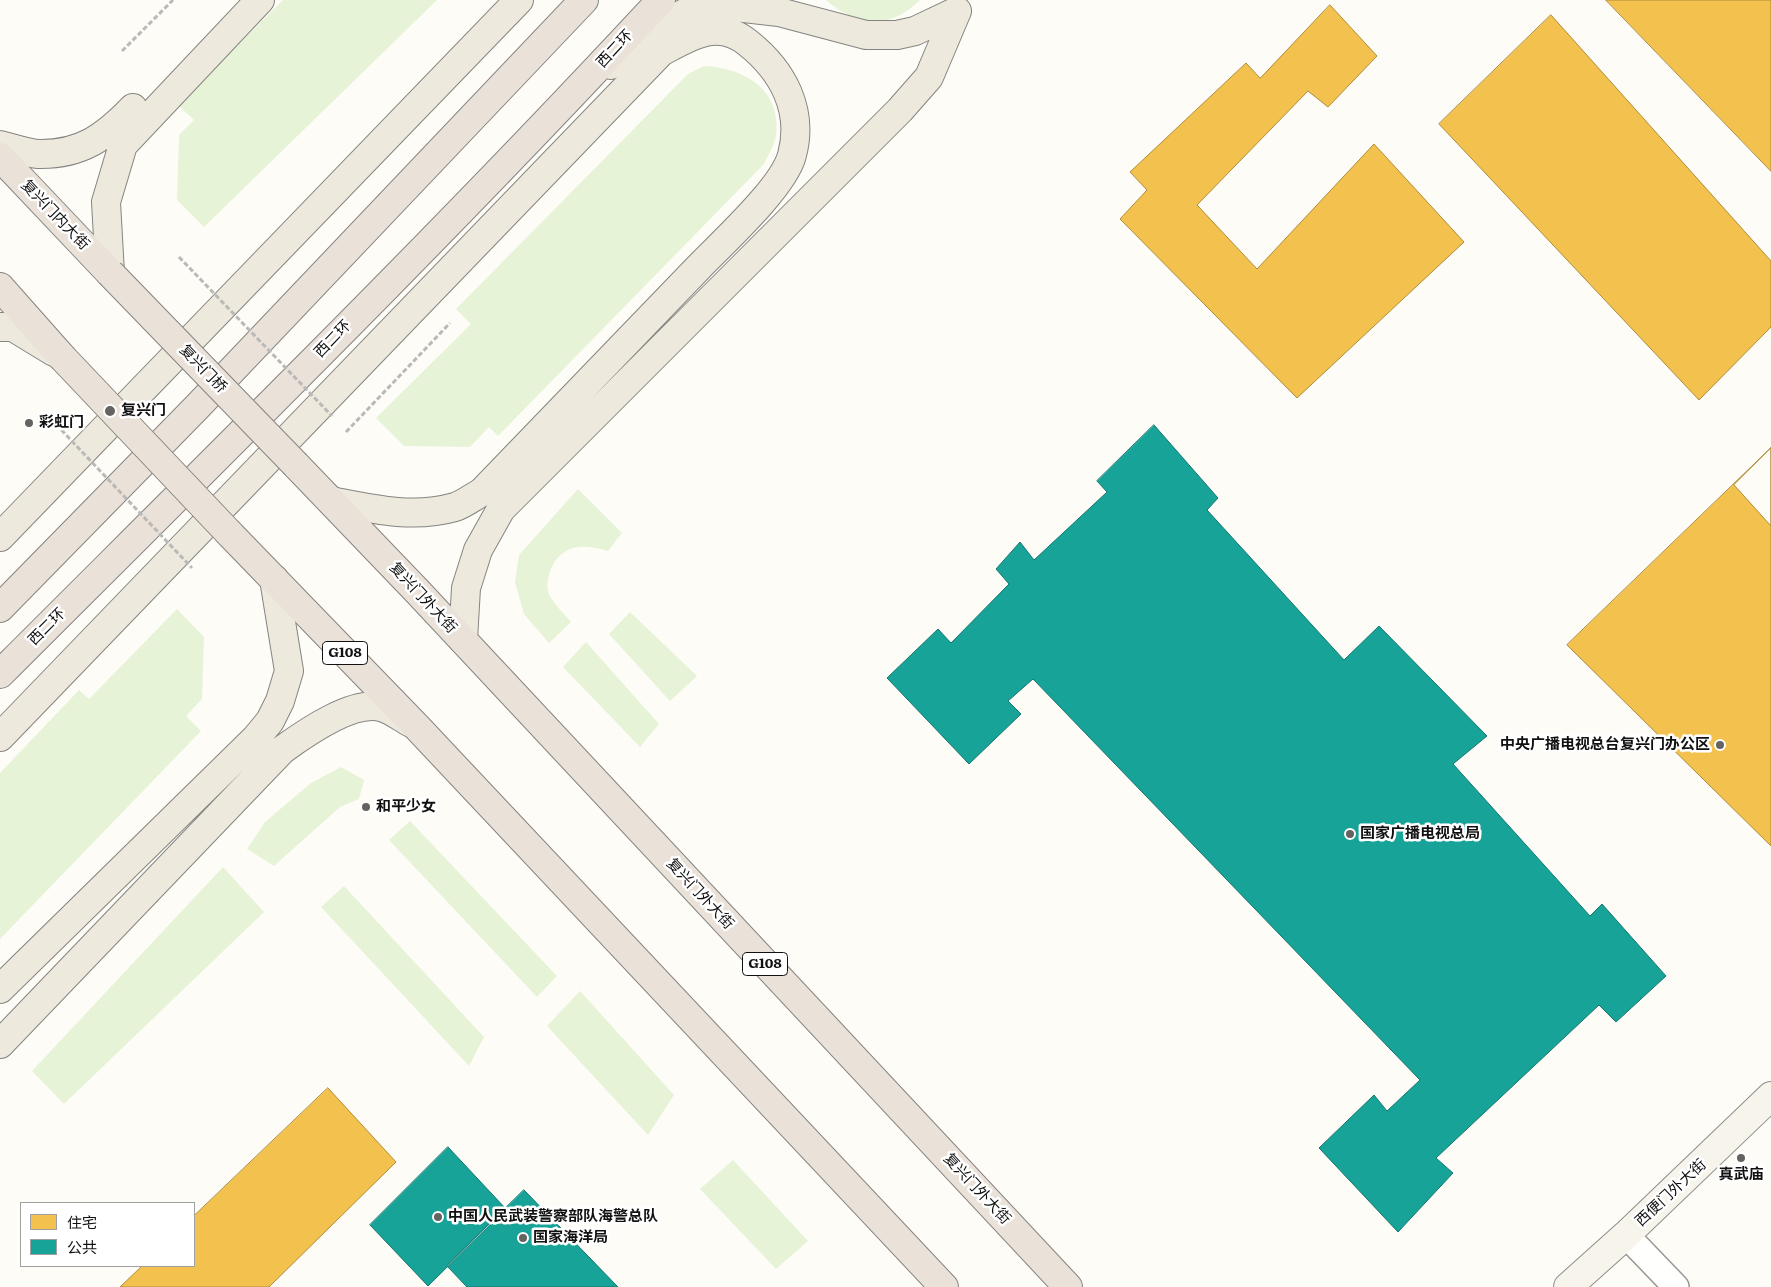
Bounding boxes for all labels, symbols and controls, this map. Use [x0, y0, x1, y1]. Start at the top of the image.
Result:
street label: 西二环 [593, 26, 637, 72]
street label: 复兴门内大街 [17, 176, 93, 254]
street label: 西二环 [311, 317, 355, 361]
street label: 复兴门桥 [176, 341, 230, 397]
place label: 复兴门 [121, 402, 166, 420]
marker: 复兴门 [103, 404, 117, 418]
place label: 彩虹门 [39, 414, 84, 432]
marker: 彩虹门 [23, 417, 35, 429]
street label: 复兴门外大街 [386, 559, 460, 637]
street label: 西二环 [25, 605, 69, 649]
road number: G108 [322, 641, 368, 664]
place label: 中央广播电视总台复兴门办公区 [1500, 736, 1710, 754]
marker: 中央广播电视总台复兴门办公区 [1714, 739, 1726, 751]
place label: 和平少女 [376, 798, 436, 816]
marker: 和平少女 [360, 801, 372, 813]
place label: 国家广播电视总局 [1360, 825, 1480, 843]
marker: 国家广播电视总局 [1344, 828, 1356, 840]
street label: 复兴门外大街 [663, 855, 737, 933]
road number: G108 [742, 952, 788, 976]
street label: 复兴门外大街 [940, 1150, 1014, 1228]
marker: 真武庙 [1735, 1152, 1747, 1164]
street label: 西便门外大街 [1632, 1156, 1710, 1230]
place label: 真武庙 [1719, 1166, 1763, 1184]
legend [20, 1202, 195, 1267]
place label: 中国人民武装警察部队海警总队 [448, 1208, 658, 1226]
text: 住宅 [67, 1210, 97, 1233]
marker: 中国人民武装警察部队海警总队 [432, 1211, 444, 1223]
place label: 国家海洋局 [533, 1229, 608, 1247]
marker: 国家海洋局 [517, 1232, 529, 1244]
text: 公共 [67, 1235, 97, 1258]

